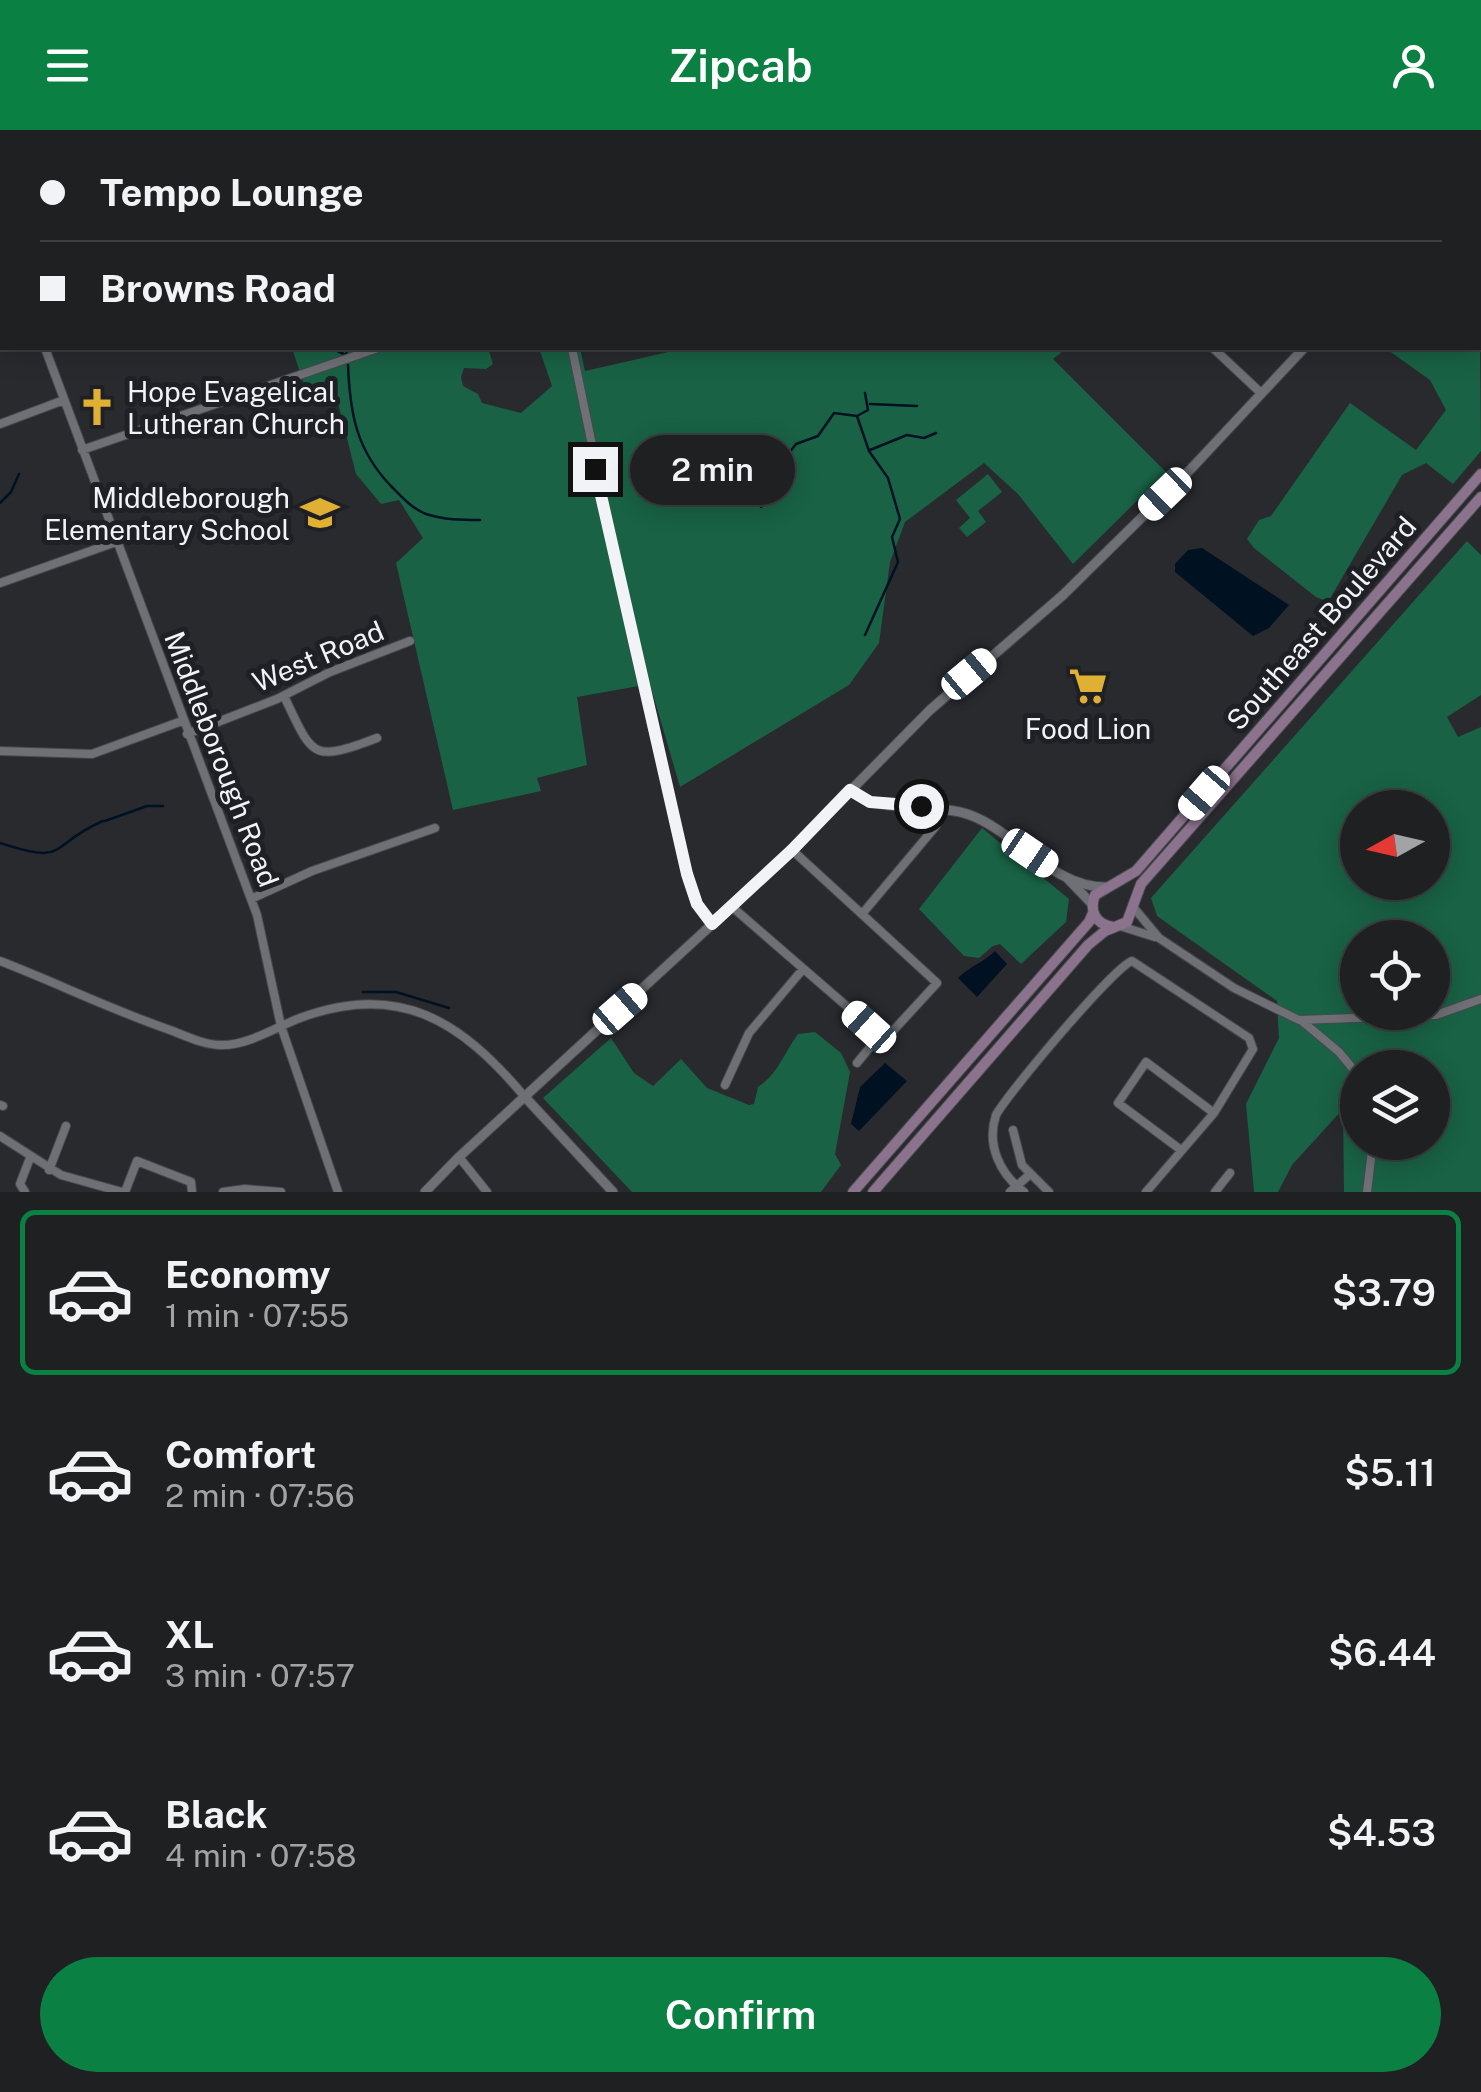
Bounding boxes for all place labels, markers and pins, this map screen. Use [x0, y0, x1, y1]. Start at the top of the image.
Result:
place label: Hope Evagelical Lutheran Church [127, 375, 345, 440]
church icon: Hope Evagelical Lutheran Church [76, 386, 118, 428]
place label: Middleborough Elementary School [44, 481, 290, 546]
school or university icon: Middleborough Elementary School [299, 492, 341, 534]
supermarket icon: Food Lion [1067, 665, 1109, 707]
place label: Food Lion [1025, 712, 1151, 745]

